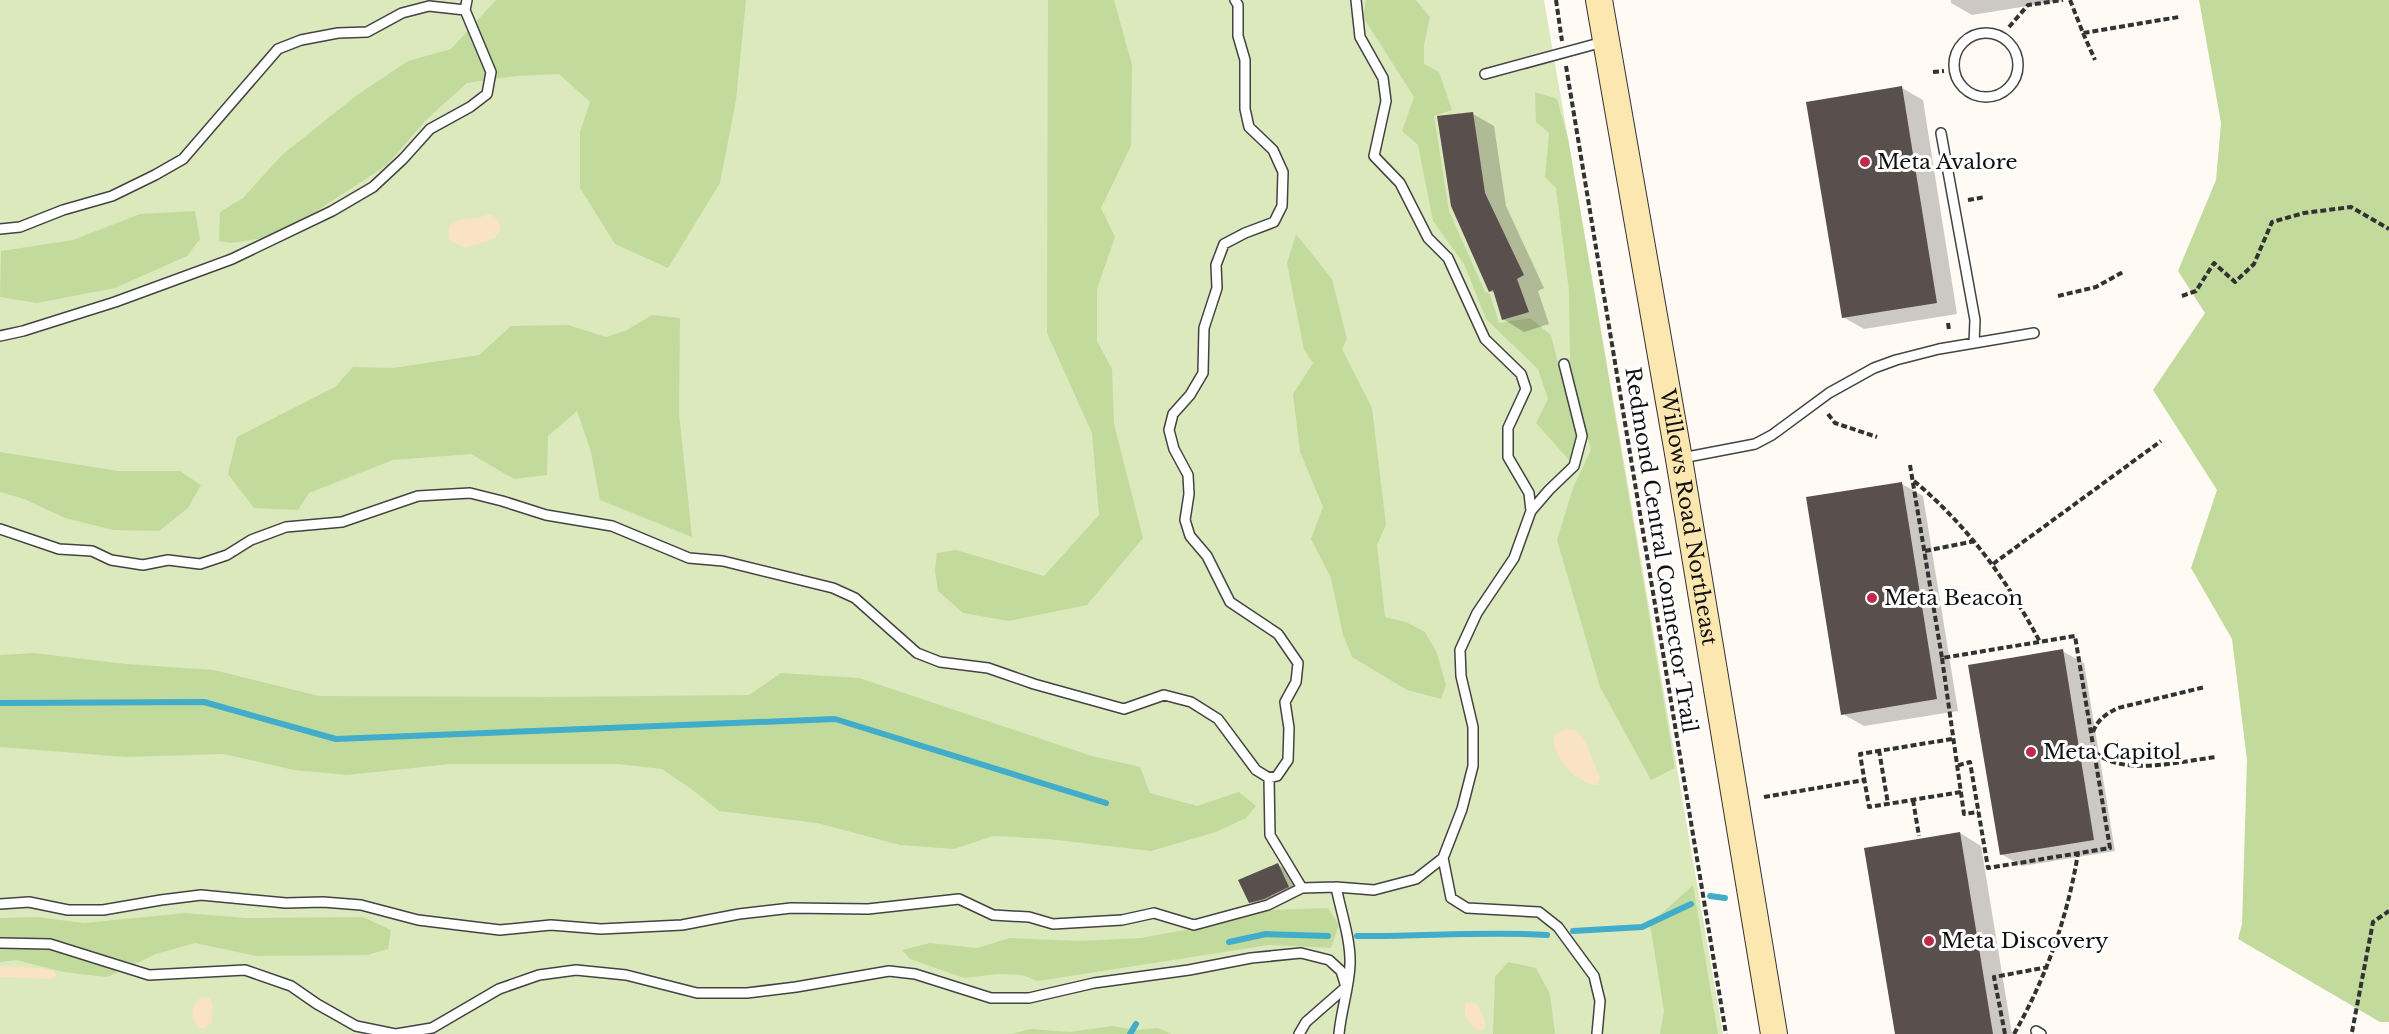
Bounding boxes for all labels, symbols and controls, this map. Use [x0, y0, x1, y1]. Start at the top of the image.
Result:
place label: Meta Avalore [1877, 149, 2018, 175]
marker: Meta Avalore [1858, 155, 1872, 169]
street label: Redmond Central Connector Trail [1619, 365, 1703, 735]
street label: Willows Road Northeast [1654, 386, 1723, 648]
place label: Meta Beacon [1884, 585, 2023, 611]
marker: Meta Beacon [1865, 591, 1879, 605]
place label: Meta Capitol [2043, 739, 2181, 765]
marker: Meta Capitol [2024, 745, 2038, 759]
place label: Meta Discovery [1941, 928, 2109, 954]
marker: Meta Discovery [1922, 934, 1936, 948]

